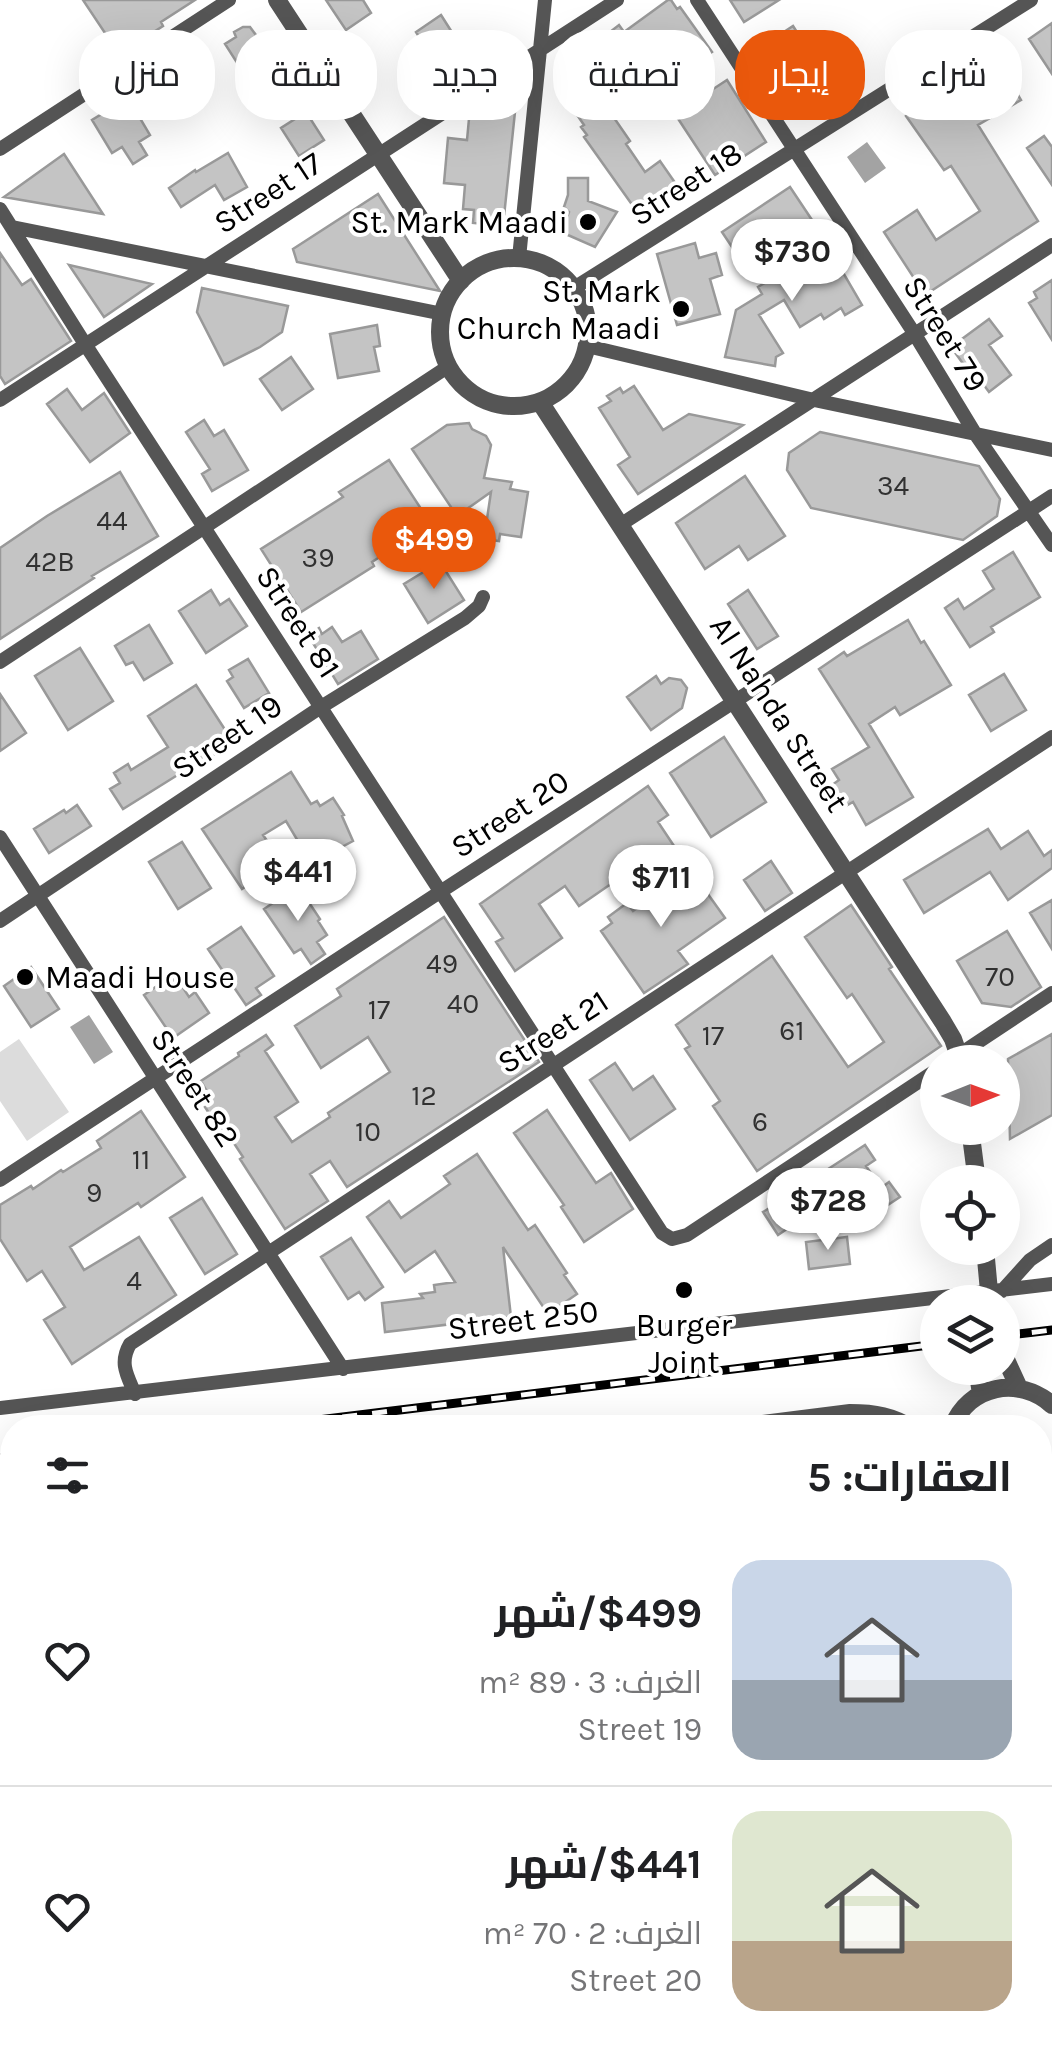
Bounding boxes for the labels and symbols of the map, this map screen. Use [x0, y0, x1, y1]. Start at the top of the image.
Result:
street label: Street 18 [623, 134, 749, 234]
street label: Street 17 [207, 145, 329, 241]
place label: St. Mark Maadi [351, 204, 568, 241]
marker: St. Mark Maadi [577, 211, 599, 233]
pin: $730 [733, 219, 851, 304]
street label: Street 79 [895, 269, 995, 399]
place label: St. Mark Church Maadi [457, 273, 661, 347]
marker: St. Mark Church Maadi [670, 298, 692, 320]
house number: 34 [877, 469, 909, 502]
house number: 44 [96, 504, 128, 537]
pin: $499 [375, 507, 493, 592]
house number: 39 [302, 541, 334, 574]
house number: 42B [25, 545, 75, 578]
street label: Street 81 [248, 559, 348, 685]
street label: Al Nahda Street [702, 609, 856, 819]
street label: Street 19 [165, 687, 289, 787]
street label: Street 20 [444, 762, 576, 866]
pin: $441 [239, 839, 357, 924]
pin: $711 [602, 845, 720, 930]
house number: 49 [426, 947, 458, 980]
place label: Maadi House [45, 959, 235, 996]
house number: 70 [985, 960, 1015, 993]
marker: Maadi House [14, 966, 36, 988]
street label: Street 21 [491, 983, 615, 1081]
house number: 40 [447, 987, 479, 1020]
house number: 17 [368, 993, 390, 1026]
house number: 61 [779, 1014, 805, 1047]
house number: 17 [702, 1019, 724, 1052]
street label: Street 82 [143, 1022, 247, 1154]
north arrow [920, 1045, 1020, 1145]
house number: 12 [411, 1079, 437, 1112]
house number: 6 [752, 1105, 768, 1138]
house number: 10 [355, 1115, 381, 1148]
house number: 11 [132, 1143, 150, 1176]
pin: $728 [769, 1168, 887, 1253]
house number: 9 [86, 1176, 102, 1209]
house number: 4 [126, 1264, 142, 1297]
marker: Burger Joint [673, 1279, 695, 1301]
street label: Street 250 [446, 1292, 600, 1348]
place label: Burger Joint [636, 1307, 733, 1381]

